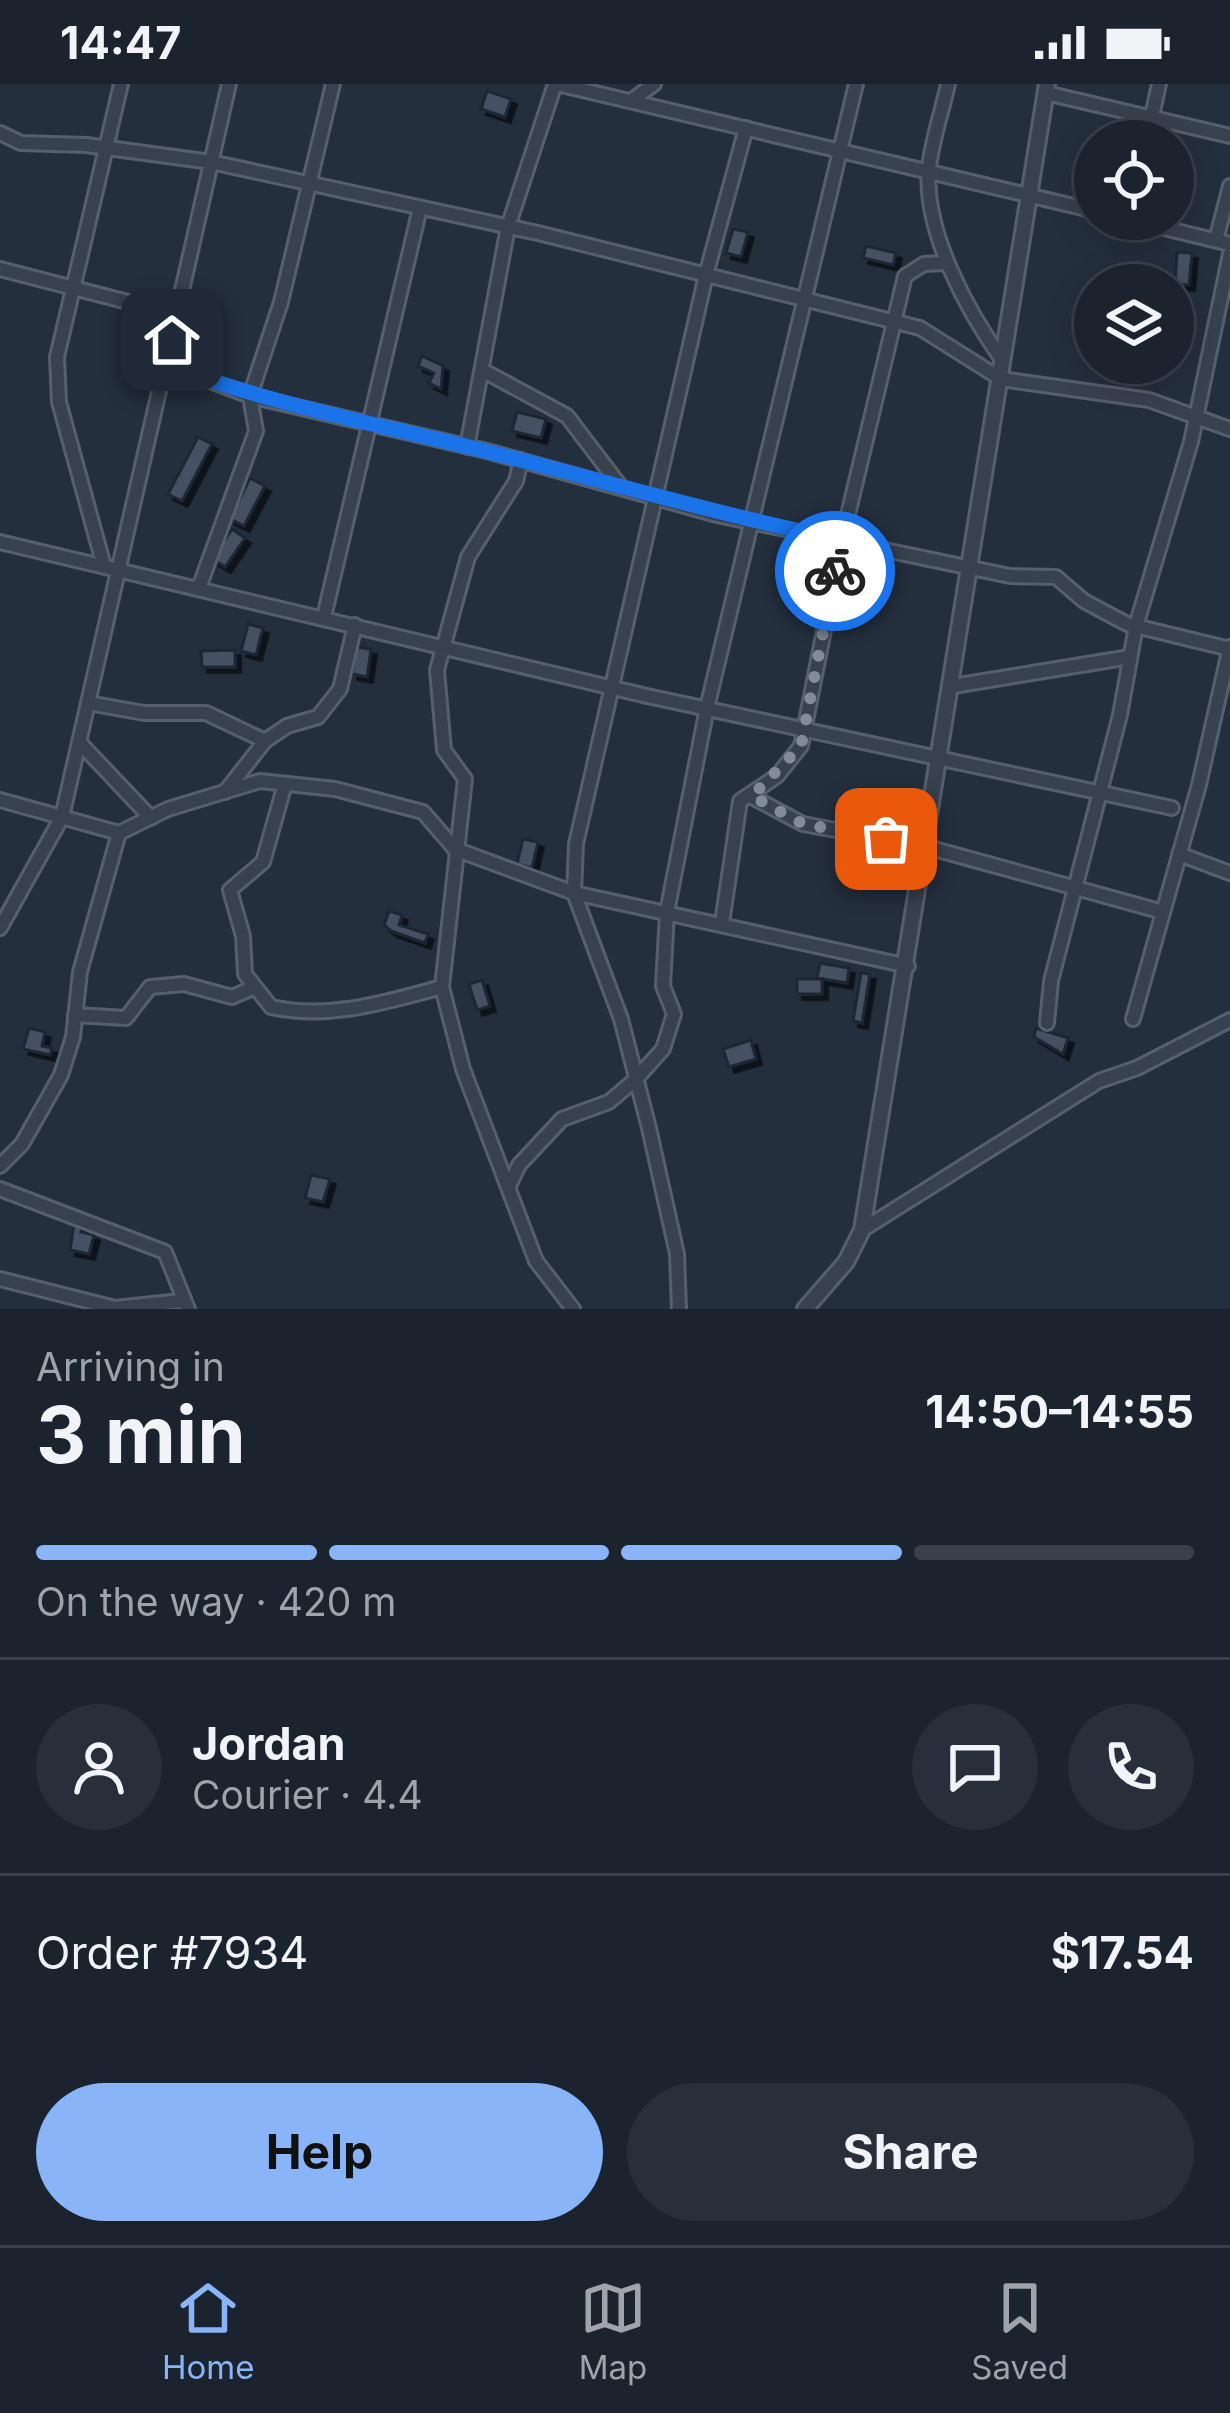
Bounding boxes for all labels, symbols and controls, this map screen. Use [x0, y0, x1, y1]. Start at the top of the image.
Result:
text: 14:47 [60, 15, 181, 70]
map controls [1074, 120, 1194, 384]
button: locate [1074, 120, 1194, 240]
button: layers [1074, 264, 1194, 384]
pin [121, 289, 223, 391]
icon: home [139, 307, 205, 373]
courier [775, 511, 895, 631]
icon: bike [802, 538, 868, 604]
pin [835, 788, 937, 890]
icon: bag [853, 806, 919, 872]
text: Arriving in [36, 1343, 225, 1390]
text: 14:50–14:55 [925, 1384, 1194, 1439]
text: 3 min [36, 1387, 246, 1482]
text: On the way · 420 m [36, 1578, 396, 1625]
button: person [36, 1704, 162, 1830]
button: chat [912, 1704, 1038, 1830]
button: phone [1068, 1704, 1194, 1830]
text: Jordan [192, 1716, 346, 1771]
text: Courier · 4.4 [192, 1771, 423, 1818]
text: Order #7934 [36, 1925, 308, 1980]
text: $17.54 [1051, 1925, 1194, 1980]
button: Help [36, 2083, 603, 2221]
button: Share [627, 2083, 1194, 2221]
tab: Home [162, 2275, 255, 2387]
tab: Map [579, 2275, 647, 2387]
tab: Saved [971, 2275, 1068, 2387]

